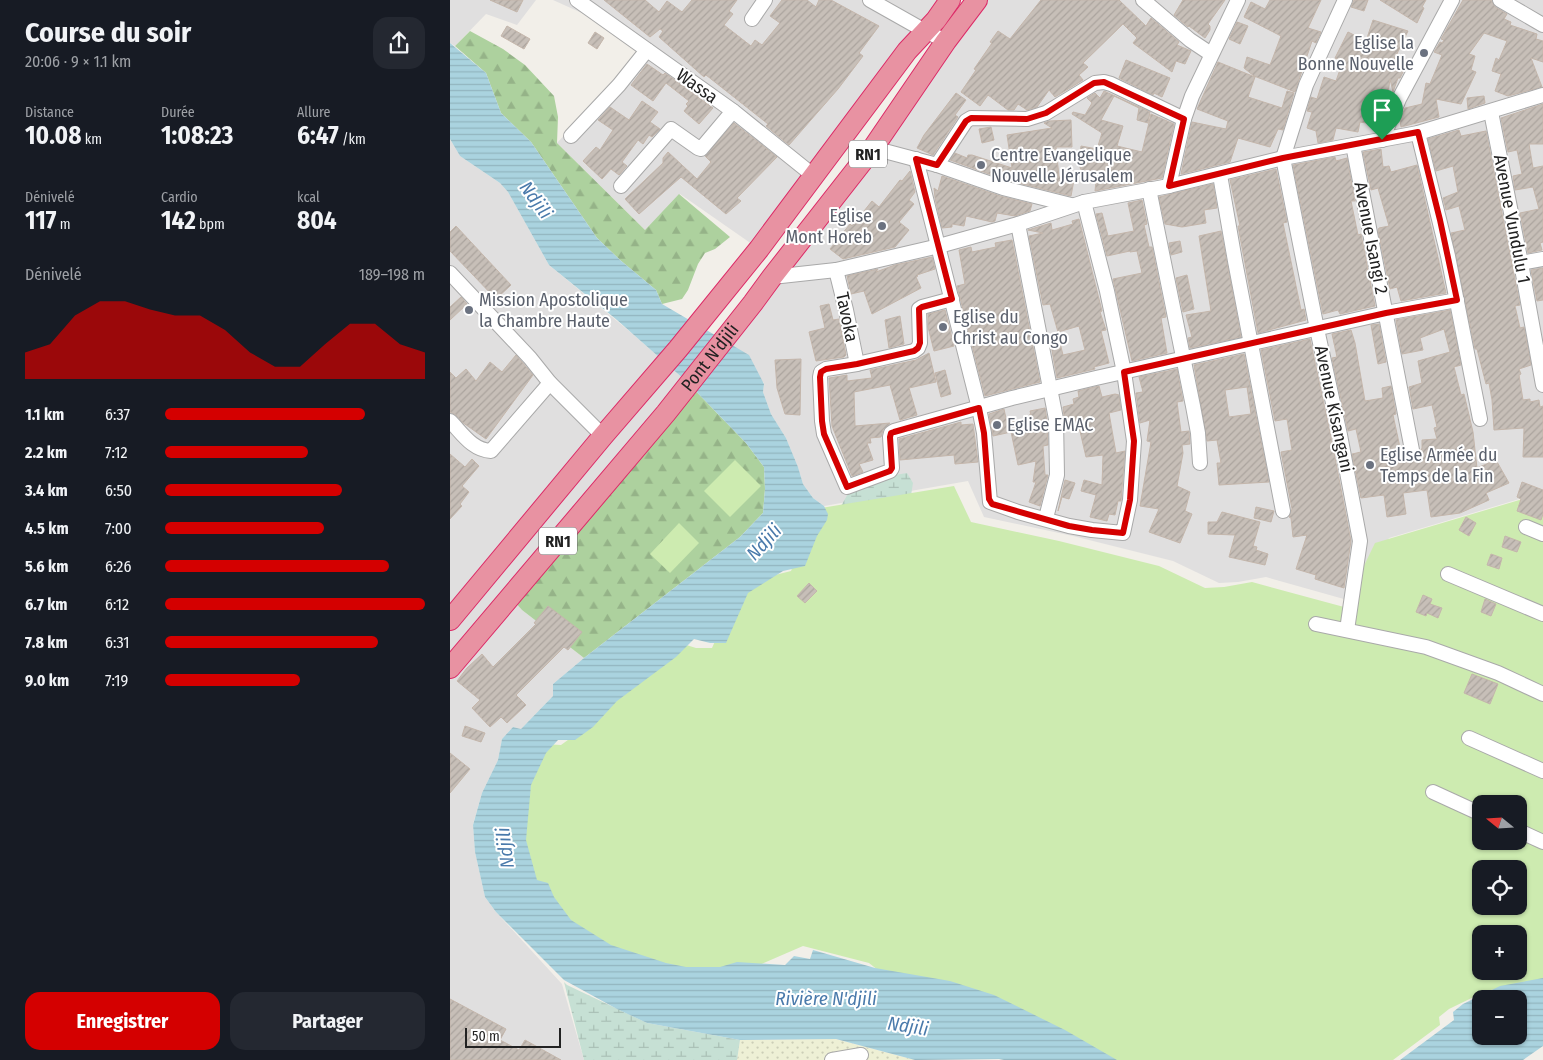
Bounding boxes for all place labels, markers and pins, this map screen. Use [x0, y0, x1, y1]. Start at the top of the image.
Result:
place label: Eglise la Bonne Nouvelle [1298, 32, 1414, 75]
marker: Eglise la Bonne Nouvelle [1418, 47, 1430, 59]
pin [1361, 89, 1403, 140]
place label: Centre Evangelique Nouvelle Jérusalem [991, 144, 1133, 187]
marker: Centre Evangelique Nouvelle Jérusalem [975, 159, 987, 171]
place label: Eglise Mont Horeb [786, 205, 872, 248]
marker: Eglise Mont Horeb [876, 220, 888, 232]
place label: Mission Apostolique la Chambre Haute [479, 289, 628, 332]
marker: Mission Apostolique la Chambre Haute [463, 304, 475, 316]
place label: Eglise du Christ au Congo [953, 306, 1068, 349]
marker: Eglise du Christ au Congo [937, 321, 949, 333]
place label: Eglise EMAC [1007, 414, 1093, 436]
marker: Eglise EMAC [991, 419, 1003, 431]
place label: Eglise Armée du Temps de la Fin [1380, 444, 1497, 487]
marker: Eglise Armée du Temps de la Fin [1364, 459, 1376, 471]

